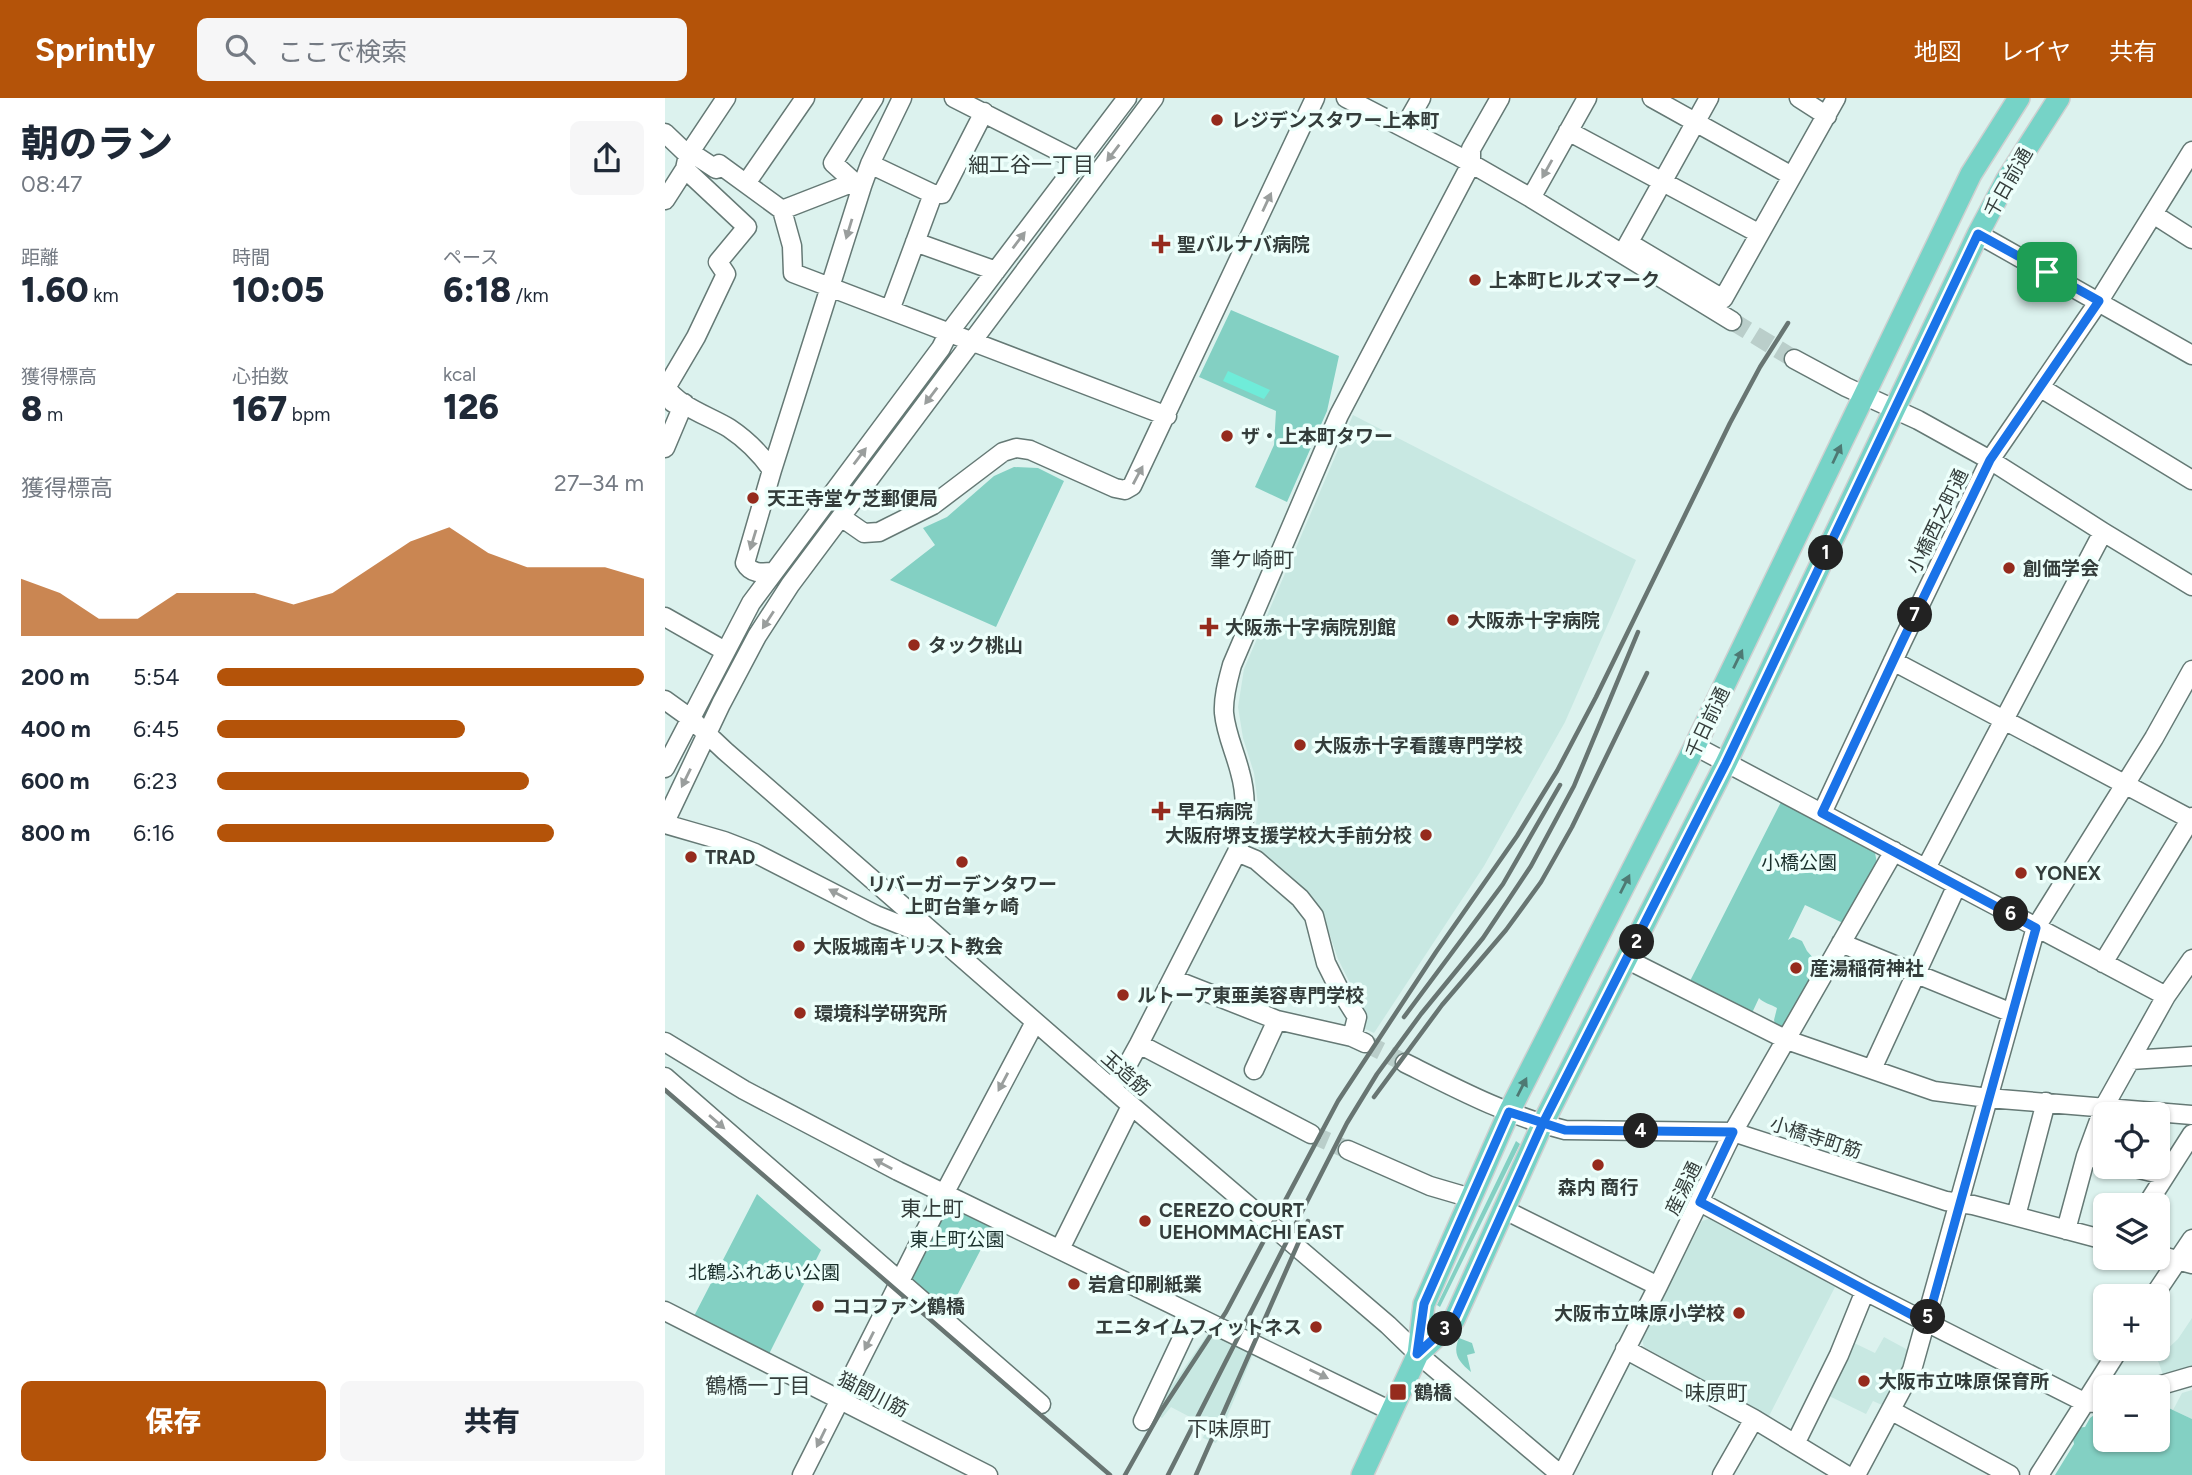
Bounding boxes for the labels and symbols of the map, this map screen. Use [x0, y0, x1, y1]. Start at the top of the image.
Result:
place label: レジデンスタワー上本町 [1231, 109, 1440, 132]
marker: レジデンスタワー上本町 [1209, 112, 1225, 128]
one-way arrow [1106, 144, 1120, 162]
street label: 千日前通 [1979, 144, 2037, 221]
district label: 細工谷一丁目 [968, 152, 1094, 177]
one-way arrow [1541, 160, 1553, 179]
one-way arrow [1261, 192, 1273, 212]
one-way arrow [843, 219, 854, 240]
one-way arrow [1012, 231, 1026, 249]
place label: 聖バルナバ病院 [1177, 233, 1310, 256]
marker: 聖バルナバ病院 [1151, 234, 1171, 254]
pin [2017, 242, 2077, 302]
place label: 上本町ヒルズマーク [1489, 269, 1660, 292]
marker: 上本町ヒルズマーク [1467, 272, 1483, 288]
one-way arrow [924, 387, 938, 405]
place label: ザ・上本町タワー [1241, 425, 1393, 448]
marker: ザ・上本町タワー [1219, 428, 1235, 444]
one-way arrow [1831, 444, 1843, 464]
one-way arrow [852, 447, 866, 465]
one-way arrow [1132, 464, 1144, 484]
street label: 小橋西之町通 [1902, 465, 1973, 577]
place label: 天王寺堂ケ芝郵便局 [767, 487, 938, 510]
marker: 天王寺堂ケ芝郵便局 [745, 490, 761, 506]
one-way arrow [747, 529, 757, 550]
pin: 1 [1809, 536, 1843, 570]
district label: 筆ケ崎町 [1210, 547, 1294, 572]
place label: 創価学会 [2023, 557, 2099, 580]
marker: 創価学会 [2001, 560, 2017, 576]
pin: 7 [1897, 598, 1933, 632]
place label: 大阪赤十字病院 [1467, 609, 1600, 632]
one-way arrow [762, 610, 775, 629]
marker: 大阪赤十字病院 [1445, 612, 1461, 628]
place label: 大阪赤十字病院別館 [1225, 616, 1396, 639]
marker: 大阪赤十字病院別館 [1199, 617, 1219, 637]
place label: タック桃山 [928, 634, 1023, 657]
marker: タック桃山 [906, 637, 922, 653]
one-way arrow [1732, 649, 1743, 669]
street label: 千日前通 [1680, 683, 1734, 761]
place label: 大阪赤十字看護専門学校 [1314, 734, 1523, 757]
marker: 大阪赤十字看護専門学校 [1292, 737, 1308, 753]
one-way arrow [680, 768, 692, 788]
place label: 早石病院 [1177, 800, 1253, 823]
marker: 早石病院 [1151, 801, 1171, 821]
place label: 大阪府堺支援学校大手前分校 [1165, 824, 1412, 847]
marker: 大阪府堺支援学校大手前分校 [1418, 827, 1434, 843]
place label: TRAD [705, 846, 755, 869]
marker: TRAD [683, 849, 699, 865]
park label: 小橋公園 [1761, 851, 1837, 874]
marker: リバーガーデンタワー 上町台筆ヶ崎 [954, 854, 970, 870]
place label: YONEX [2035, 862, 2101, 885]
marker: YONEX [2013, 865, 2029, 881]
place label: リバーガーデンタワー 上町台筆ヶ崎 [867, 873, 1057, 918]
one-way arrow [1619, 874, 1630, 894]
one-way arrow [827, 889, 847, 901]
pin: 6 [1993, 896, 2029, 932]
pin: 2 [1619, 924, 1655, 960]
place label: 大阪城南キリスト教会 [813, 935, 1003, 958]
marker: 大阪城南キリスト教会 [791, 938, 807, 954]
place label: 産湯稲荷神社 [1810, 957, 1924, 980]
marker: 産湯稲荷神社 [1788, 960, 1804, 976]
place label: ルトーア東亜美容専門学校 [1137, 984, 1364, 1007]
marker: ルトーア東亜美容専門学校 [1115, 987, 1131, 1003]
place label: 環境科学研究所 [814, 1002, 947, 1025]
marker: 環境科学研究所 [792, 1005, 808, 1021]
street label: 玉造筋 [1097, 1046, 1155, 1101]
one-way arrow [997, 1072, 1009, 1092]
one-way arrow [1516, 1077, 1527, 1097]
street label: 小橋寺町筋 [1767, 1112, 1865, 1163]
one-way arrow [708, 1114, 725, 1129]
pin: 4 [1623, 1114, 1658, 1148]
marker: 森内 商行 [1590, 1157, 1606, 1173]
one-way arrow [873, 1158, 893, 1169]
street label: 産湯通 [1661, 1158, 1706, 1219]
place label: 森内 商行 [1558, 1176, 1638, 1199]
district label: 東上町 [901, 1196, 964, 1221]
place label: CEREZO COURT UEHOMMACHI EAST [1159, 1199, 1344, 1244]
marker: CEREZO COURT UEHOMMACHI EAST [1137, 1213, 1153, 1229]
park label: 東上町公園 [909, 1228, 1005, 1251]
park label: 北鶴ふれあい公園 [688, 1261, 840, 1284]
place label: 岩倉印刷紙業 [1088, 1273, 1202, 1296]
marker: 岩倉印刷紙業 [1066, 1276, 1082, 1292]
place label: ココファン鶴橋 [832, 1295, 965, 1318]
marker: ココファン鶴橋 [810, 1298, 826, 1314]
pin: 5 [1911, 1300, 1945, 1334]
place label: 大阪市立味原小学校 [1554, 1302, 1725, 1325]
marker: 大阪市立味原小学校 [1731, 1305, 1747, 1321]
pin: 3 [1427, 1312, 1463, 1346]
place label: エニタイムフィットネス [1095, 1316, 1302, 1339]
marker: エニタイムフィットネス [1308, 1319, 1324, 1335]
one-way arrow [864, 1331, 875, 1351]
street label: 猫間川筋 [834, 1367, 912, 1422]
one-way arrow [1309, 1369, 1329, 1380]
place label: 大阪市立味原保育所 [1878, 1370, 2049, 1393]
district label: 鶴橋一丁目 [706, 1373, 811, 1398]
marker: 大阪市立味原保育所 [1856, 1373, 1872, 1389]
district label: 味原町 [1685, 1380, 1748, 1405]
place label: 鶴橋 [1414, 1381, 1452, 1404]
marker: 鶴橋 [1388, 1382, 1408, 1402]
district label: 下味原町 [1187, 1416, 1271, 1441]
one-way arrow [815, 1428, 827, 1448]

